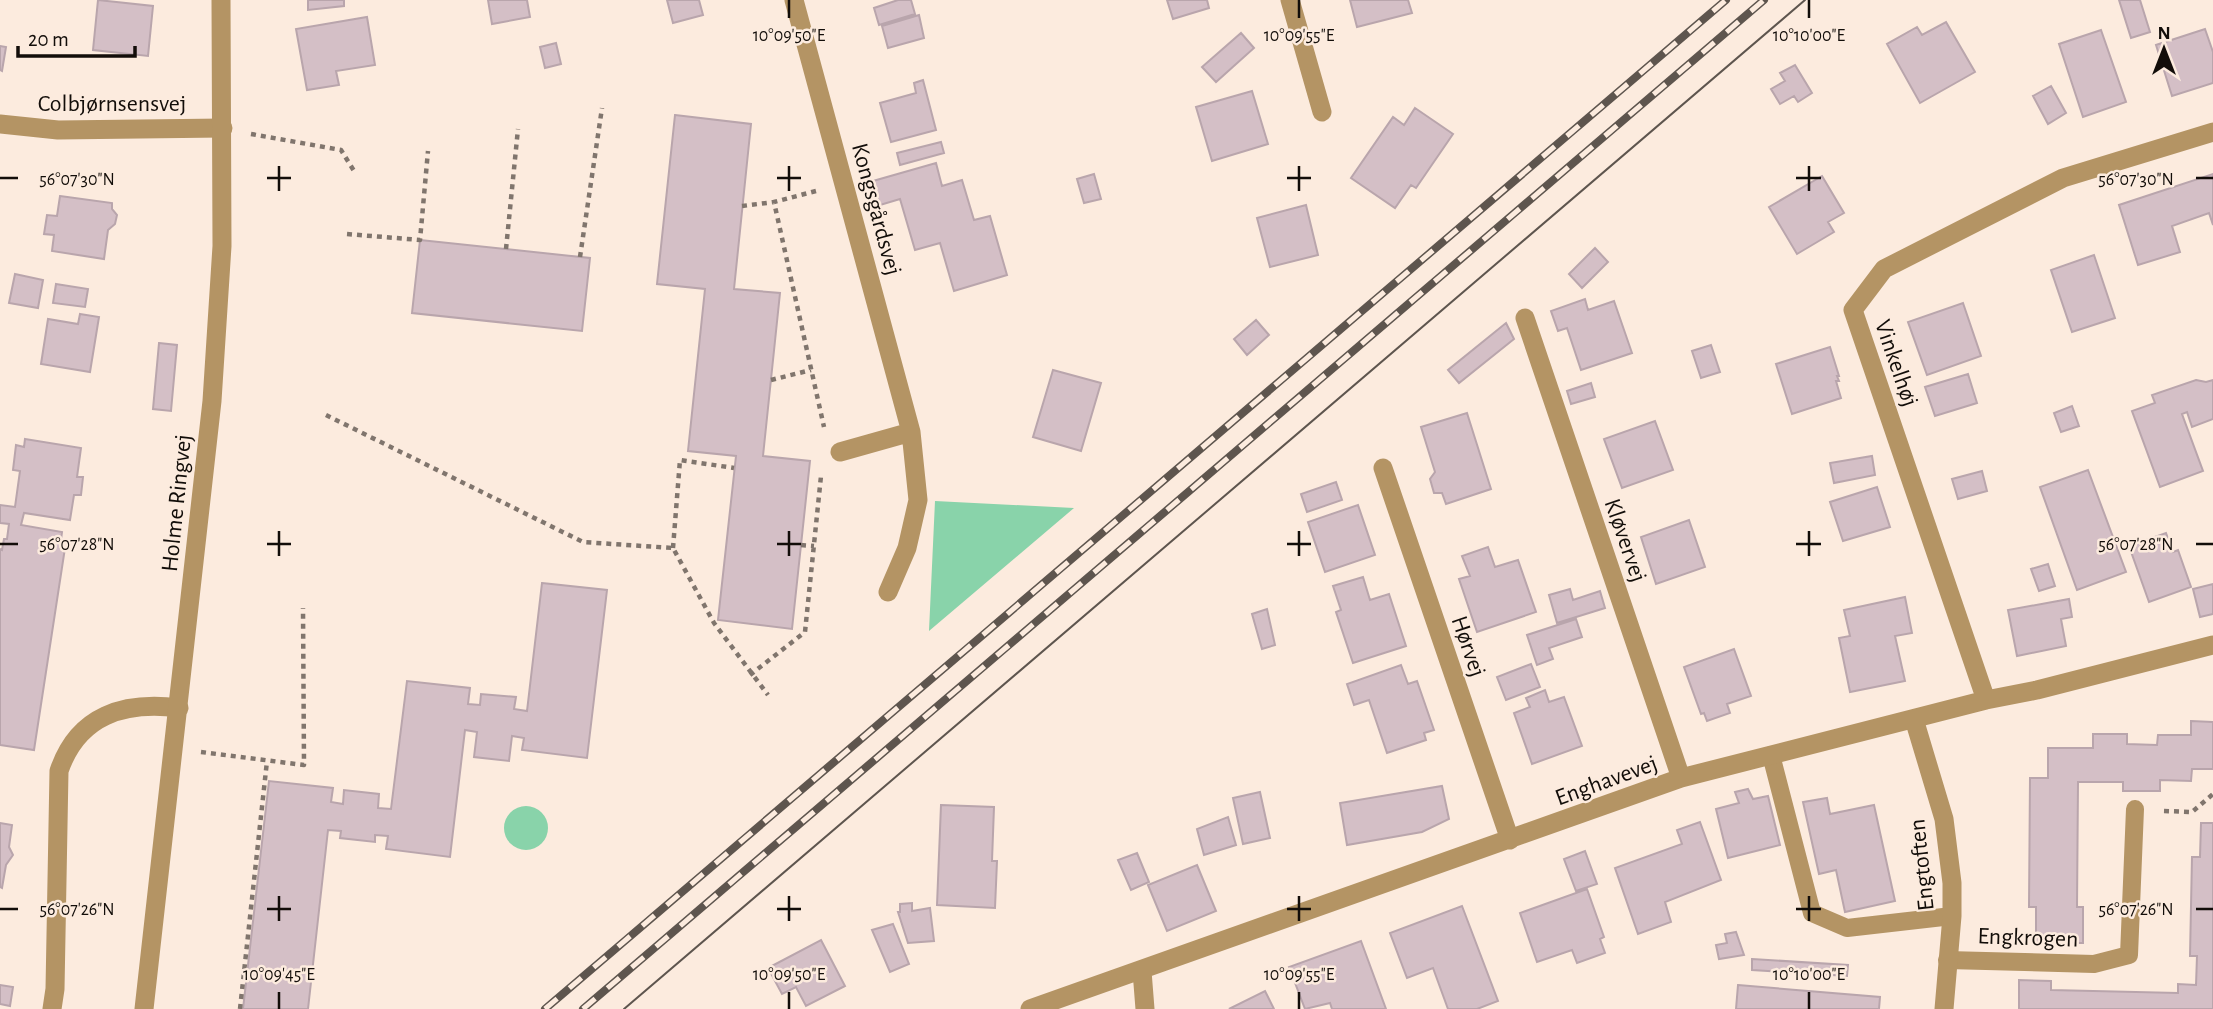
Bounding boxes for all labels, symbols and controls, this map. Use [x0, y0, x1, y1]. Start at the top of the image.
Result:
scale bar [18, 14, 135, 58]
north arrow [2129, 14, 2199, 84]
text: N [2157, 24, 2171, 43]
text: 10°09'50"E [753, 27, 826, 45]
text: 10°09'55"E [1264, 27, 1335, 45]
text: 10°10'00"E [1773, 27, 1846, 45]
text: 20 m [28, 29, 69, 50]
street label: Colbjørnsensvej [38, 92, 186, 116]
street label: Kongsgårdsvej [847, 141, 905, 278]
text: 56°07'30"N [39, 171, 115, 189]
text: 56°07'30"N [2098, 171, 2174, 189]
street label: Vinkelhøj [1870, 317, 1922, 410]
street label: Holme Ringvej [158, 433, 196, 573]
street label: Kløvervej [1600, 495, 1651, 585]
text: 56°07'28"N [39, 536, 115, 554]
text: 56°07'28"N [2098, 536, 2174, 554]
street label: Hørvej [1446, 613, 1490, 680]
street label: Enghavevej [1552, 751, 1661, 810]
street label: Engtoften [1905, 818, 1939, 912]
text: 56°07'26"N [39, 901, 115, 919]
text: 56°07'26"N [2098, 901, 2174, 919]
street label: Engkrogen [1977, 924, 2079, 952]
text: 10°09'45"E [243, 966, 315, 984]
text: 10°09'50"E [753, 966, 826, 984]
text: 10°09'55"E [1264, 966, 1335, 984]
text: 10°10'00"E [1773, 966, 1846, 984]

